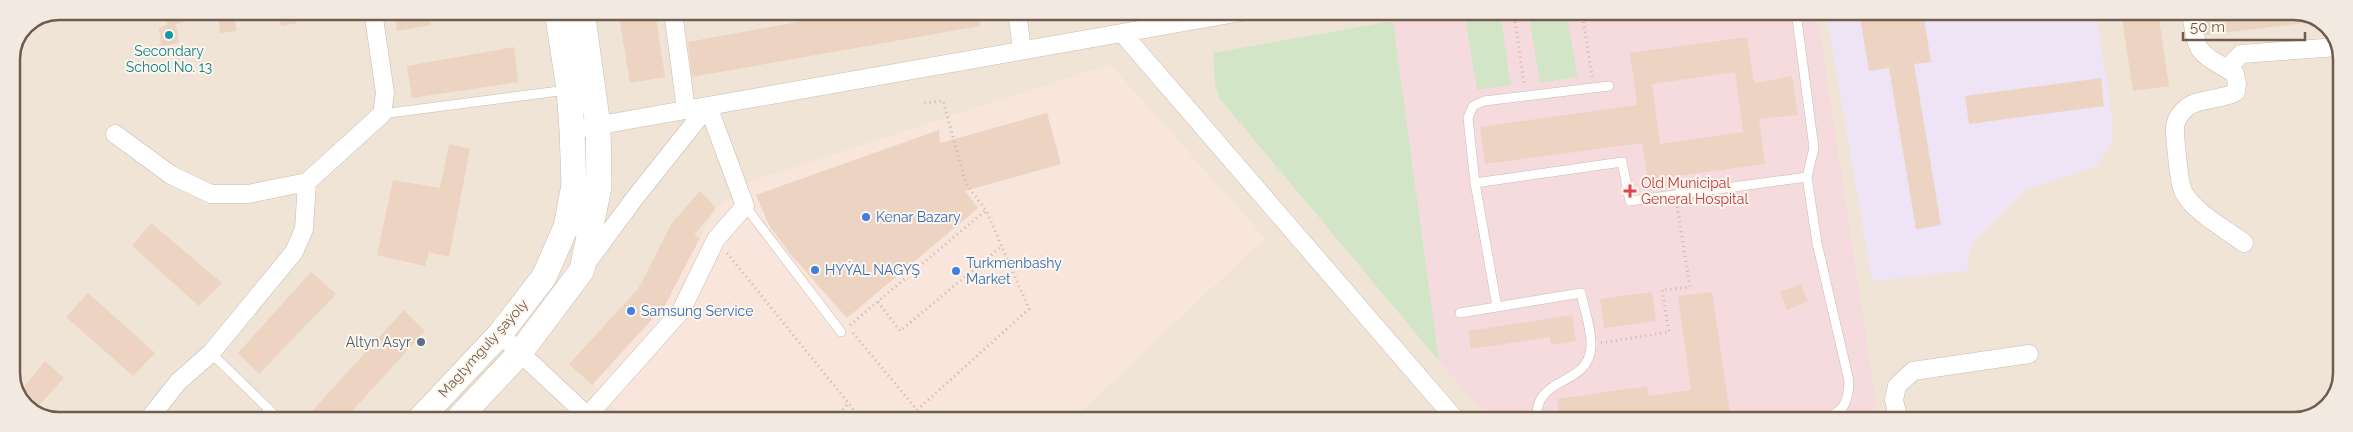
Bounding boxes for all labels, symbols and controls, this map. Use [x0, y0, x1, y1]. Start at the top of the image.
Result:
scale bar [2183, 10, 2306, 42]
text: 50 m [2190, 18, 2225, 36]
marker: Secondary School No. 13 [163, 29, 175, 41]
place label: Secondary School No. 13 [126, 43, 212, 75]
place label: Old Municipal General Hospital [1641, 175, 1748, 207]
marker: Old Municipal General Hospital [1623, 184, 1637, 198]
place label: Kenar Bazary [876, 209, 961, 225]
marker: Kenar Bazary [860, 211, 872, 223]
place label: Turkmenbashy Market [966, 255, 1062, 287]
place label: HYÝAL NAGYŞ [825, 261, 920, 278]
marker: HYÝAL NAGYŞ [809, 264, 821, 276]
marker: Turkmenbashy Market [950, 265, 962, 277]
street label: Magtymguly şaýoly [435, 296, 531, 400]
place label: Samsung Service [641, 303, 753, 319]
marker: Samsung Service [625, 305, 637, 317]
place label: Altyn Asyr [346, 334, 411, 350]
marker: Altyn Asyr [415, 336, 427, 348]

